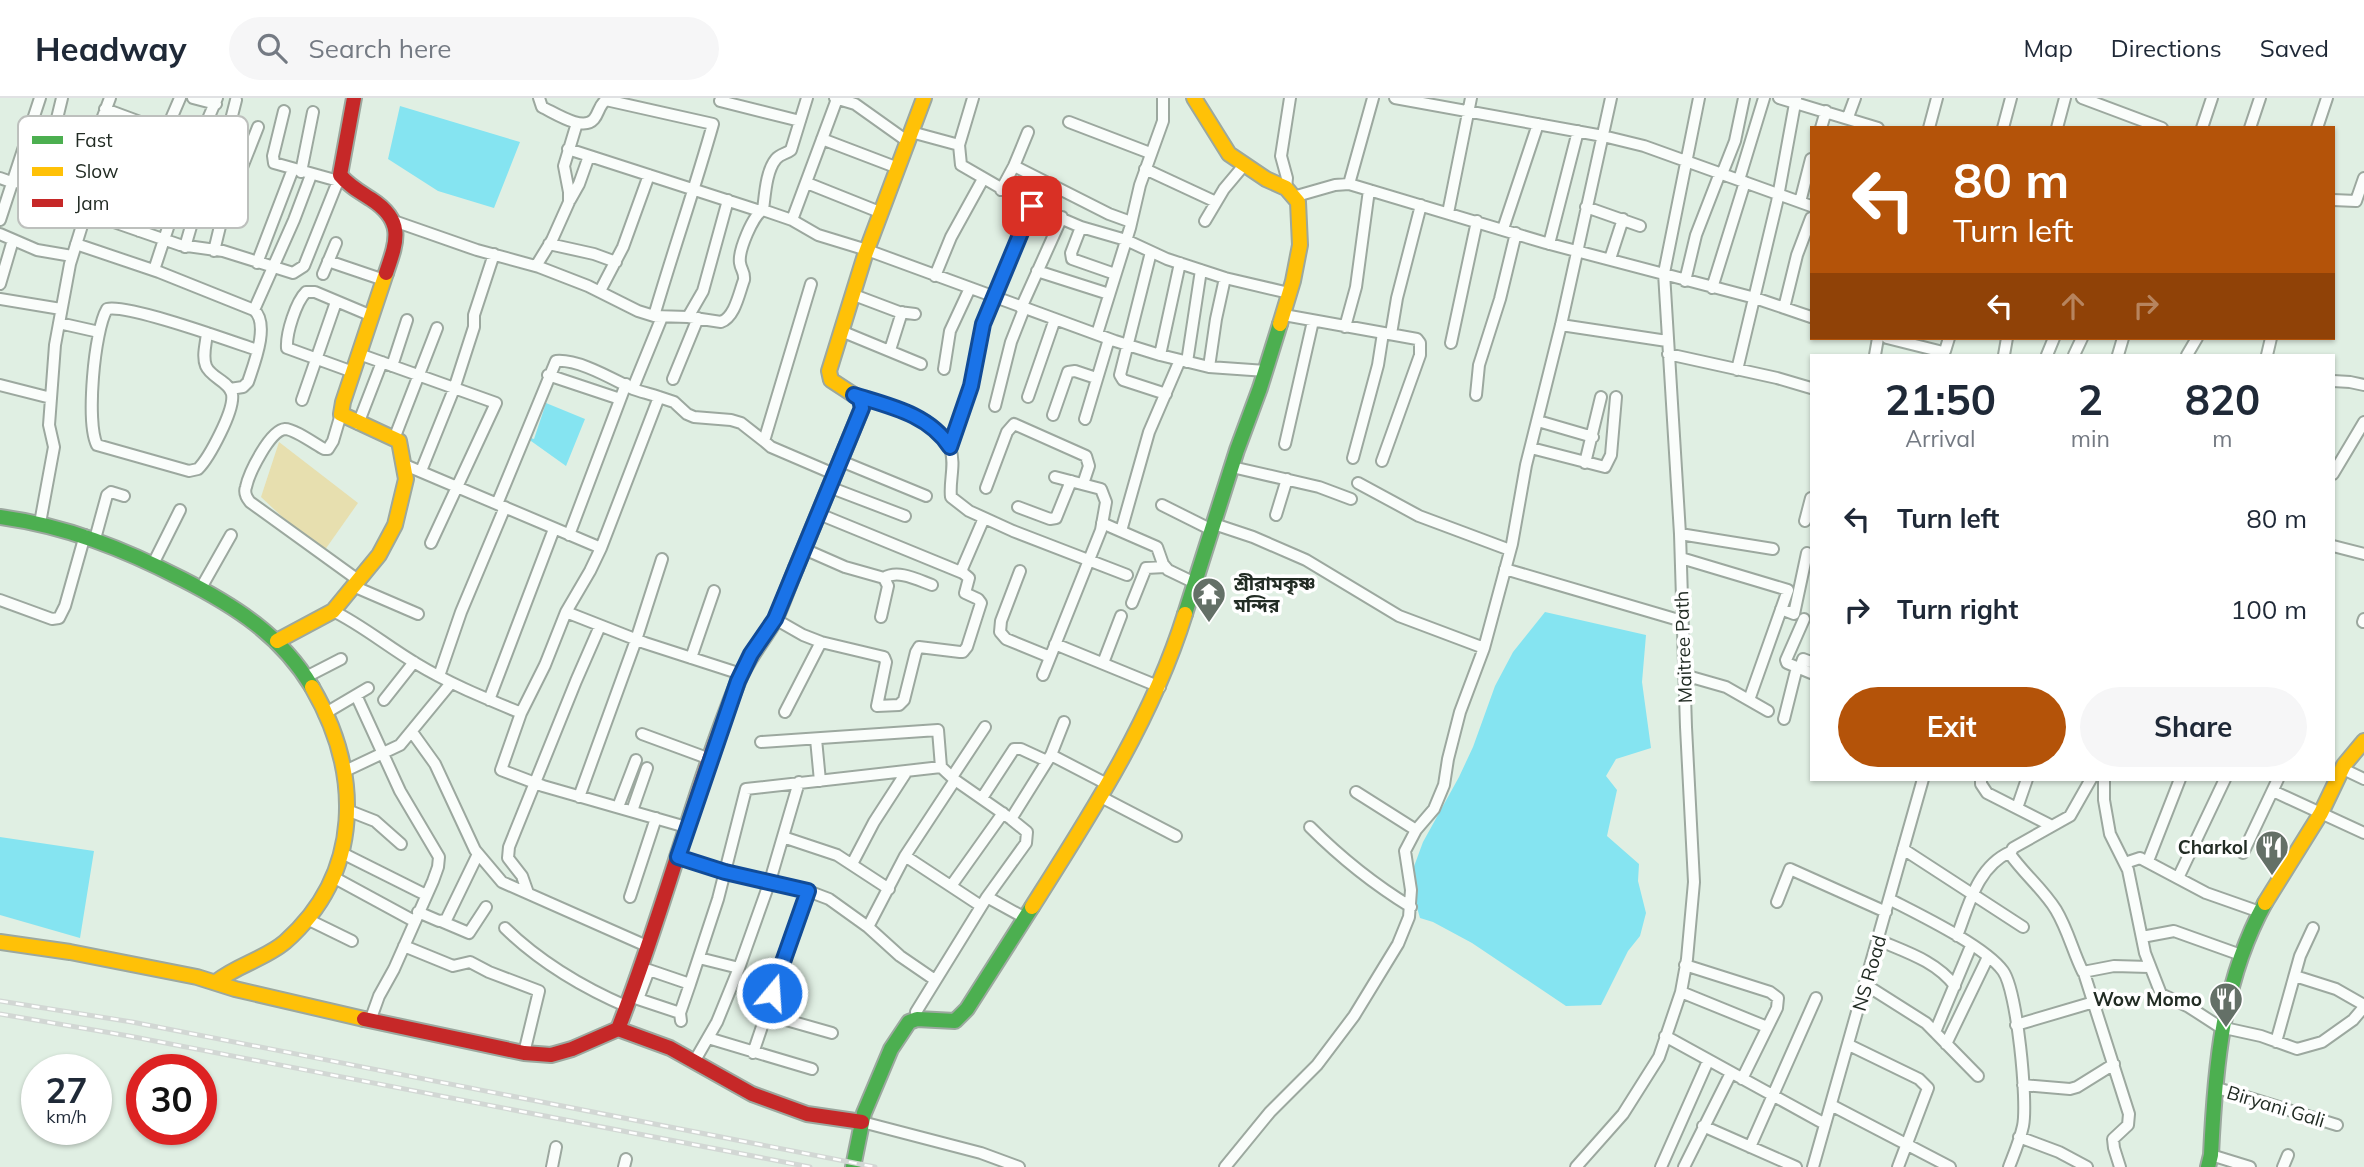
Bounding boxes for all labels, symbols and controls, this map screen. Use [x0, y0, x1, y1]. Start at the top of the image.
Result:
search box [229, 17, 719, 80]
text: Headway [35, 28, 187, 69]
icon: search [253, 29, 291, 67]
text: Search here [309, 32, 451, 65]
text: Map [2023, 33, 2073, 63]
text: Directions [2111, 33, 2222, 63]
text: Saved [2260, 33, 2329, 63]
legend [18, 116, 248, 228]
text: Fast [75, 128, 113, 152]
text: 80 m [1953, 149, 2069, 210]
icon: left [1838, 154, 1929, 245]
text: Slow [75, 159, 119, 183]
pin [1002, 176, 1062, 236]
icon: arrive [1013, 187, 1051, 225]
text: Jam [75, 191, 109, 215]
text: Turn left [1953, 210, 2073, 250]
icon: left [1981, 287, 2019, 325]
icon: ahead [2054, 287, 2092, 325]
icon: right [2127, 287, 2165, 325]
text: 21:50 [1885, 373, 1996, 426]
text: 2 [2078, 373, 2103, 426]
text: 820 [2185, 373, 2260, 426]
text: Arrival [1905, 424, 1976, 453]
text: min [2071, 424, 2110, 453]
text: m [2212, 424, 2233, 453]
icon: left [1838, 500, 1876, 538]
text: Turn left [1897, 502, 1999, 535]
text: 80 m [2246, 502, 2307, 535]
place label: শ্রীরামকৃষ্ণ মন্দির [1233, 571, 1315, 617]
temple icon: শ্রীরামকৃষ্ণ মন্দির [1190, 575, 1228, 624]
street label: Maitree Path [1669, 590, 1697, 704]
icon: right [1838, 591, 1876, 629]
text: Turn right [1897, 593, 2018, 626]
text: 100 m [2231, 593, 2307, 626]
button: Exit [1838, 687, 2066, 767]
button: Share [2080, 687, 2307, 767]
restaurant icon: Charkol [2253, 828, 2291, 877]
place label: Charkol [2178, 835, 2248, 859]
street label: NS Road [1847, 932, 1891, 1014]
position arrow [735, 956, 809, 1030]
restaurant icon: Wow Momo [2207, 980, 2245, 1029]
place label: Wow Momo [2093, 987, 2202, 1011]
speed limit sign: 30 [126, 1054, 217, 1145]
text: 27 [45, 1068, 88, 1112]
street label: Biryani Gali [2224, 1080, 2328, 1132]
text: km/h [46, 1105, 87, 1128]

